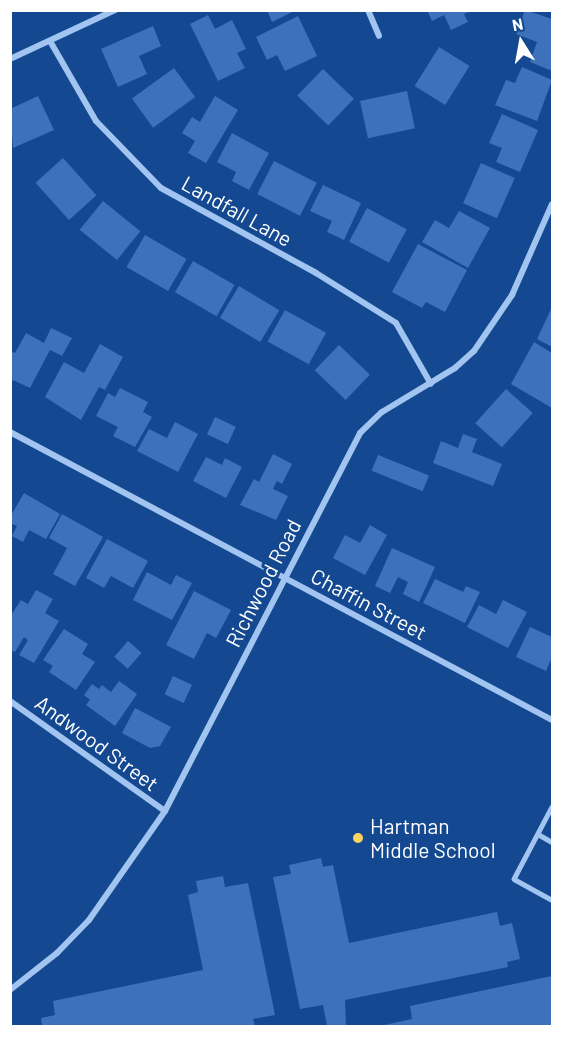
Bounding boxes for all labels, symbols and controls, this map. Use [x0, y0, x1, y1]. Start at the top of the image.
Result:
north arrow [491, 12, 551, 72]
text: N [510, 14, 524, 34]
street label: Landfall Lane [178, 170, 296, 252]
street label: Richwood Road [220, 515, 306, 651]
street label: Chaffin Street [307, 563, 431, 645]
street label: Andwood Street [31, 690, 163, 796]
place label: Hartman Middle School [370, 813, 496, 863]
marker: Hartman Middle School [351, 831, 365, 845]

